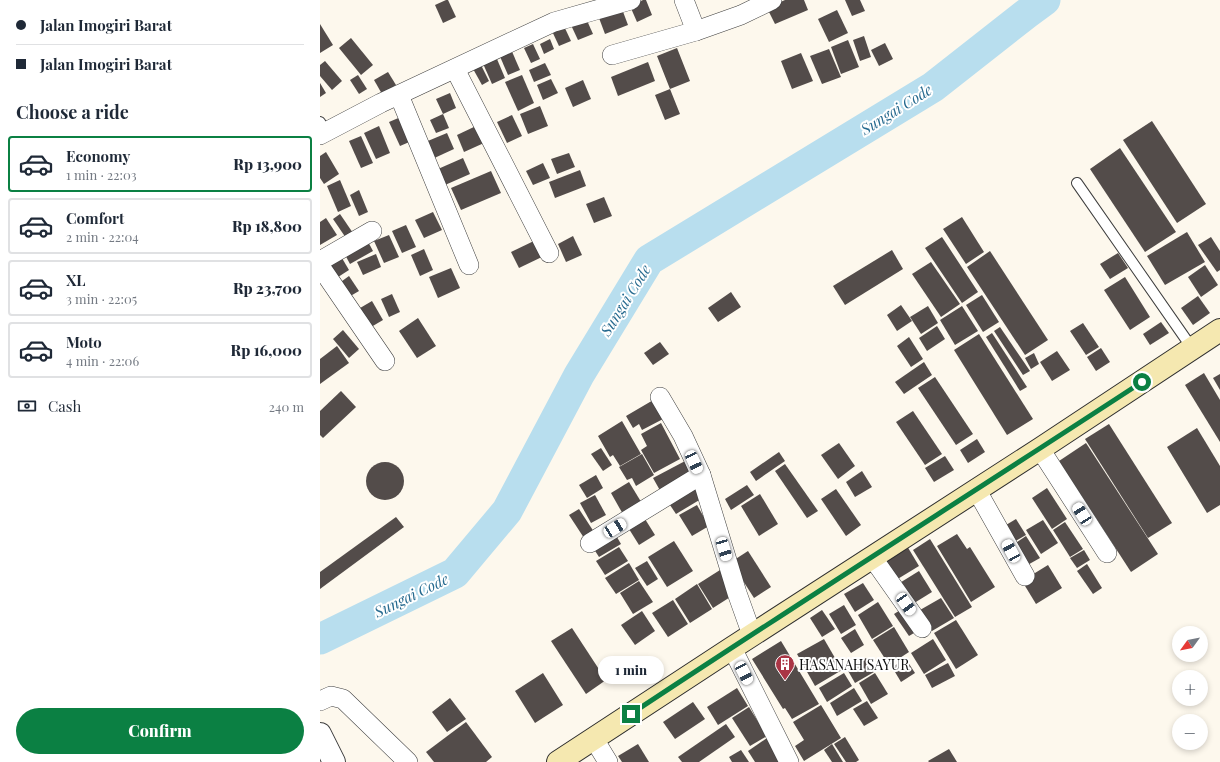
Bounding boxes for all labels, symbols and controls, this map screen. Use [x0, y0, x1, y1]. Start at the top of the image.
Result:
text: Jalan Imogiri Barat [40, 15, 172, 35]
text: Jalan Imogiri Barat [40, 54, 172, 74]
water label: Sungai Code [856, 79, 936, 139]
text: Choose a ride [16, 100, 129, 124]
icon: car [18, 146, 54, 182]
text: Economy [66, 146, 130, 166]
text: Rp 13,900 [233, 154, 302, 174]
text: 1 min · 22:03 [66, 166, 137, 183]
icon: car [18, 208, 54, 244]
text: Comfort [66, 208, 124, 228]
text: Rp 18,800 [232, 216, 302, 236]
text: 2 min · 22:04 [66, 228, 139, 245]
water label: Sungai Code [595, 260, 655, 340]
icon: car [18, 270, 54, 306]
text: XL [66, 270, 86, 290]
text: Rp 23,700 [233, 278, 302, 298]
text: 3 min · 22:05 [66, 290, 137, 307]
icon: car [18, 332, 54, 368]
text: Moto [66, 332, 102, 352]
text: Rp 16,000 [231, 340, 302, 360]
text: 4 min · 22:06 [66, 352, 139, 369]
route start [1133, 373, 1151, 391]
icon: cash [16, 395, 38, 417]
text: Cash [48, 396, 81, 416]
text: 240 m [269, 398, 304, 415]
car [683, 449, 705, 475]
car [1070, 501, 1094, 527]
car [602, 517, 628, 539]
car [715, 536, 733, 562]
car [1000, 538, 1022, 564]
water label: Sungai Code [370, 568, 452, 622]
car [894, 591, 918, 617]
north arrow [1172, 626, 1208, 662]
map controls [1172, 626, 1208, 750]
building icon: HASANAH SAYUR [774, 653, 796, 681]
place label: HASANAH SAYUR [799, 655, 910, 674]
callout: 1 min [598, 656, 664, 684]
car [733, 660, 755, 686]
text: 1 min [615, 661, 647, 678]
button: + [1172, 670, 1208, 706]
route end [622, 705, 640, 723]
button: Confirm [16, 708, 304, 754]
button: − [1172, 714, 1208, 750]

